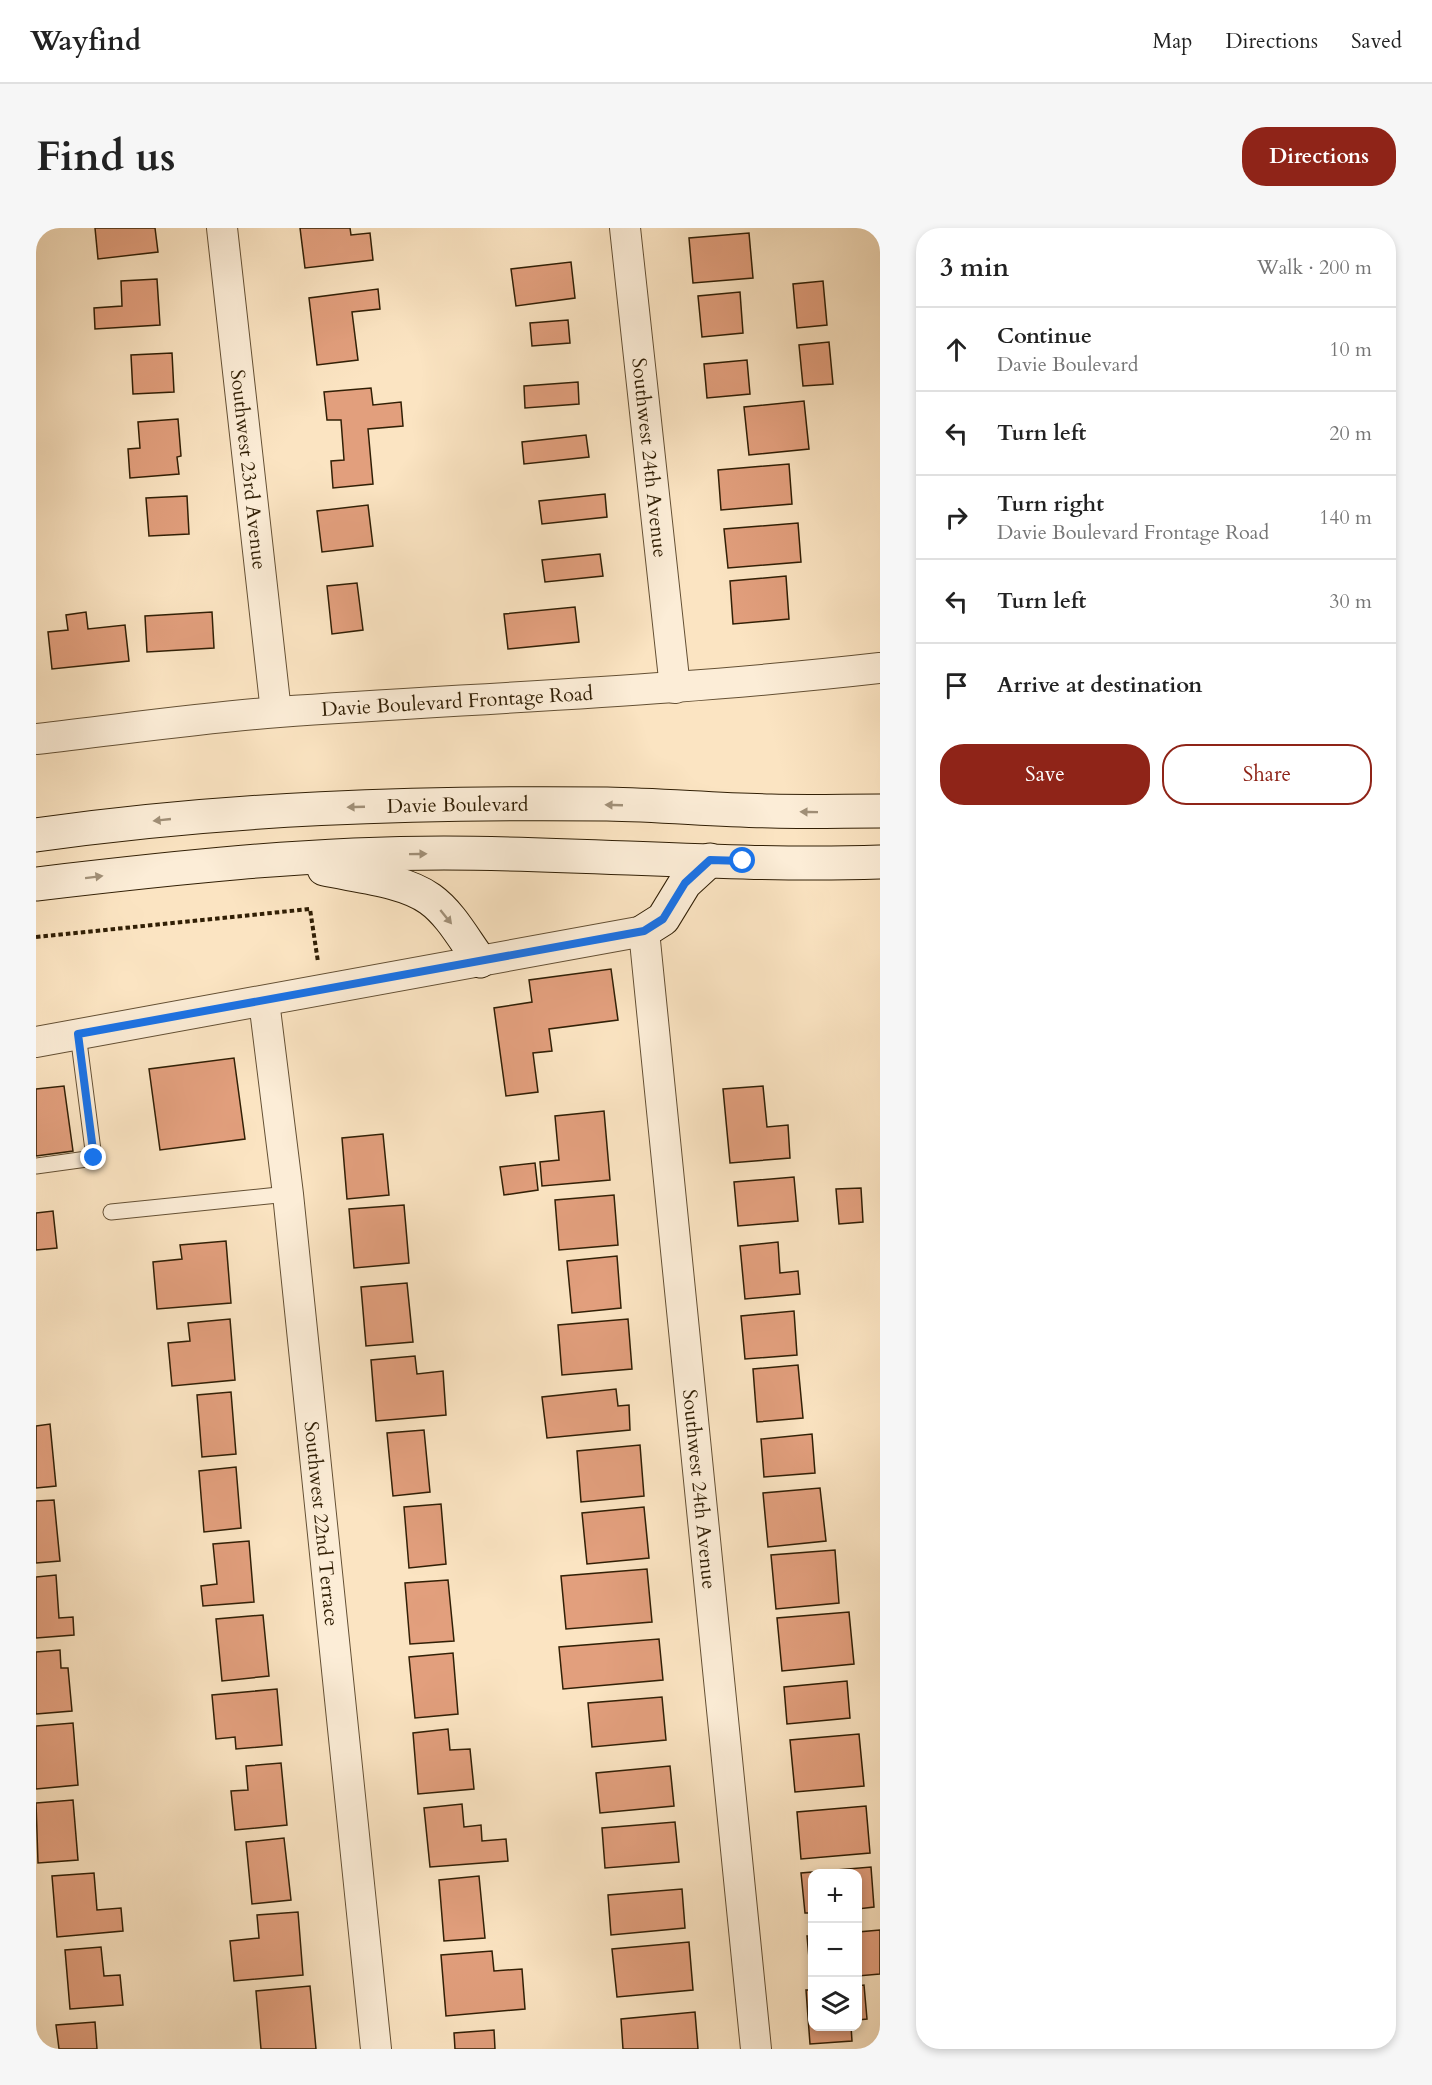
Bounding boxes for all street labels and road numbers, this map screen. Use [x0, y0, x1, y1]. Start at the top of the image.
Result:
street label: Southwest 24th Avenue [626, 356, 674, 559]
street label: Southwest 23rd Avenue [224, 368, 274, 571]
street label: Davie Boulevard Frontage Road [320, 679, 594, 723]
street label: Davie Boulevard [387, 790, 529, 819]
street label: Southwest 24th Avenue [676, 1388, 723, 1590]
street label: Southwest 22nd Terrace [298, 1420, 346, 1628]

